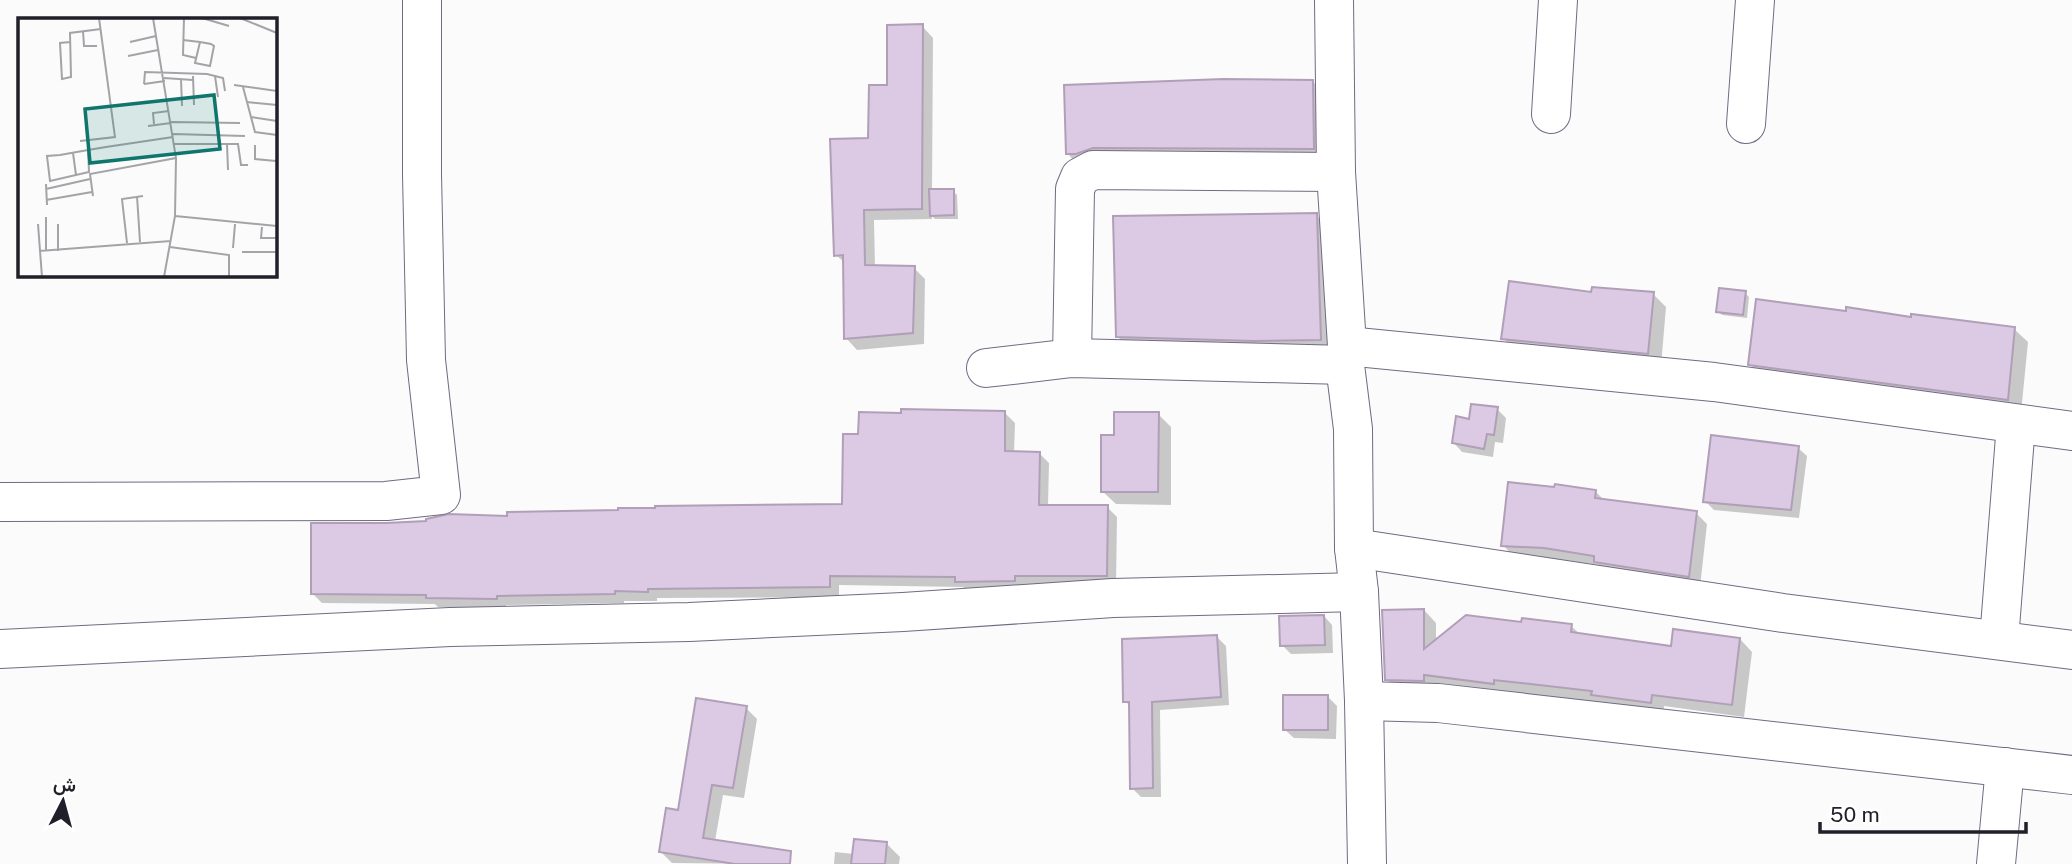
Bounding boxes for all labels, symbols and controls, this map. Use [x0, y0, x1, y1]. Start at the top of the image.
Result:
inset map [18, 18, 276, 276]
north arrow [28, 766, 98, 836]
text: ش [52, 772, 77, 797]
scale bar [1820, 790, 2026, 834]
text: 50 m [1830, 802, 1880, 827]

